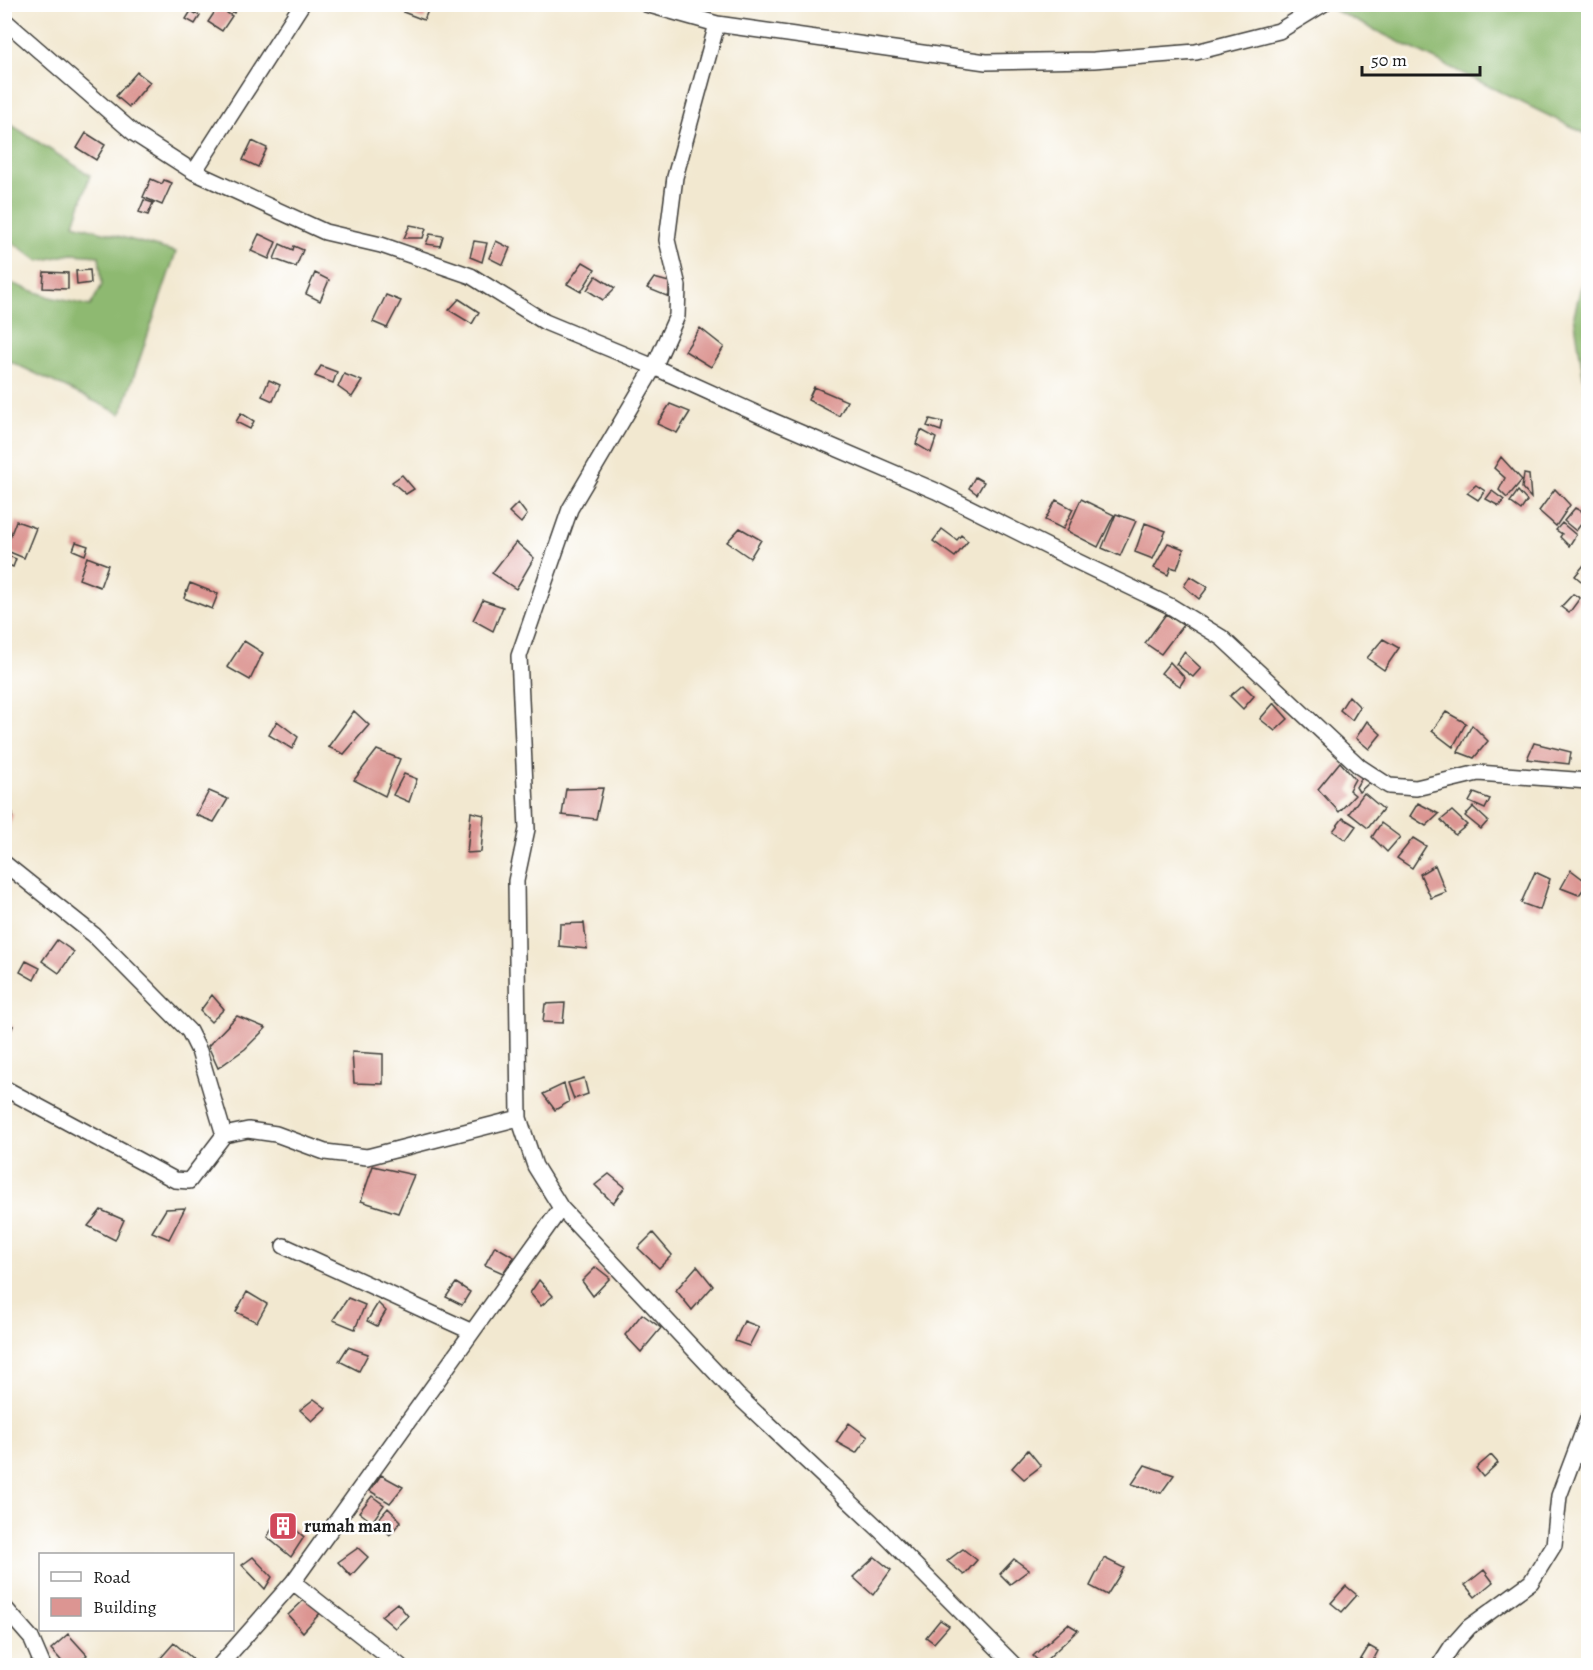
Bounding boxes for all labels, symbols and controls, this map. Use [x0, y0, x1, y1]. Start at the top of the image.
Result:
scale bar [1362, 39, 1480, 77]
text: 50 m [1371, 48, 1407, 72]
building icon: rumah man [267, 1510, 299, 1542]
place label: rumah man [304, 1514, 392, 1538]
legend [39, 1553, 234, 1631]
text: Road [93, 1565, 131, 1589]
text: Building [93, 1595, 157, 1619]

